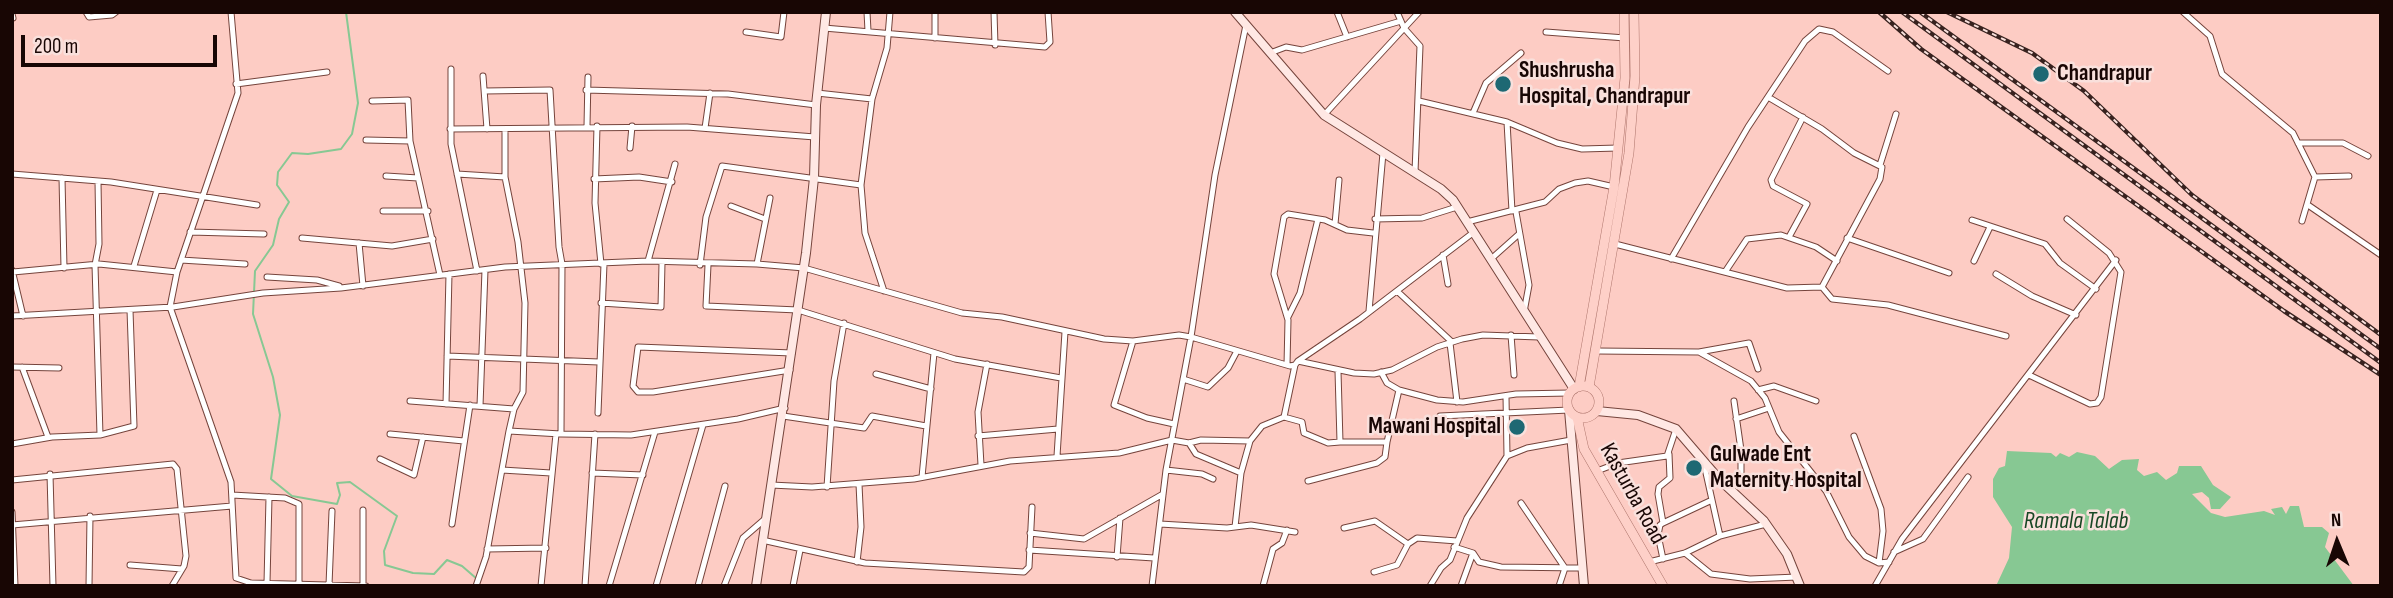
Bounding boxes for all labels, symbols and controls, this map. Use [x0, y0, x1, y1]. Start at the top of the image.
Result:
scale bar [24, 21, 220, 65]
text: 200 m [34, 34, 78, 59]
place label: Shushrusha Hospital, Chandrapur [1519, 57, 1690, 111]
place label: Chandrapur [2057, 60, 2152, 88]
marker: Chandrapur [2031, 64, 2051, 84]
marker: Shushrusha Hospital, Chandrapur [1493, 74, 1513, 94]
place label: Mawani Hospital [1368, 413, 1501, 441]
marker: Mawani Hospital [1507, 417, 1527, 437]
street label: Kasturba Road [1593, 439, 1671, 549]
place label: Gulwade Ent Maternity Hospital [1710, 441, 1862, 495]
marker: Gulwade Ent Maternity Hospital [1684, 458, 1704, 478]
north arrow [2302, 507, 2372, 577]
water label: Ramala Talab [2024, 508, 2128, 536]
text: N [2331, 509, 2342, 532]

